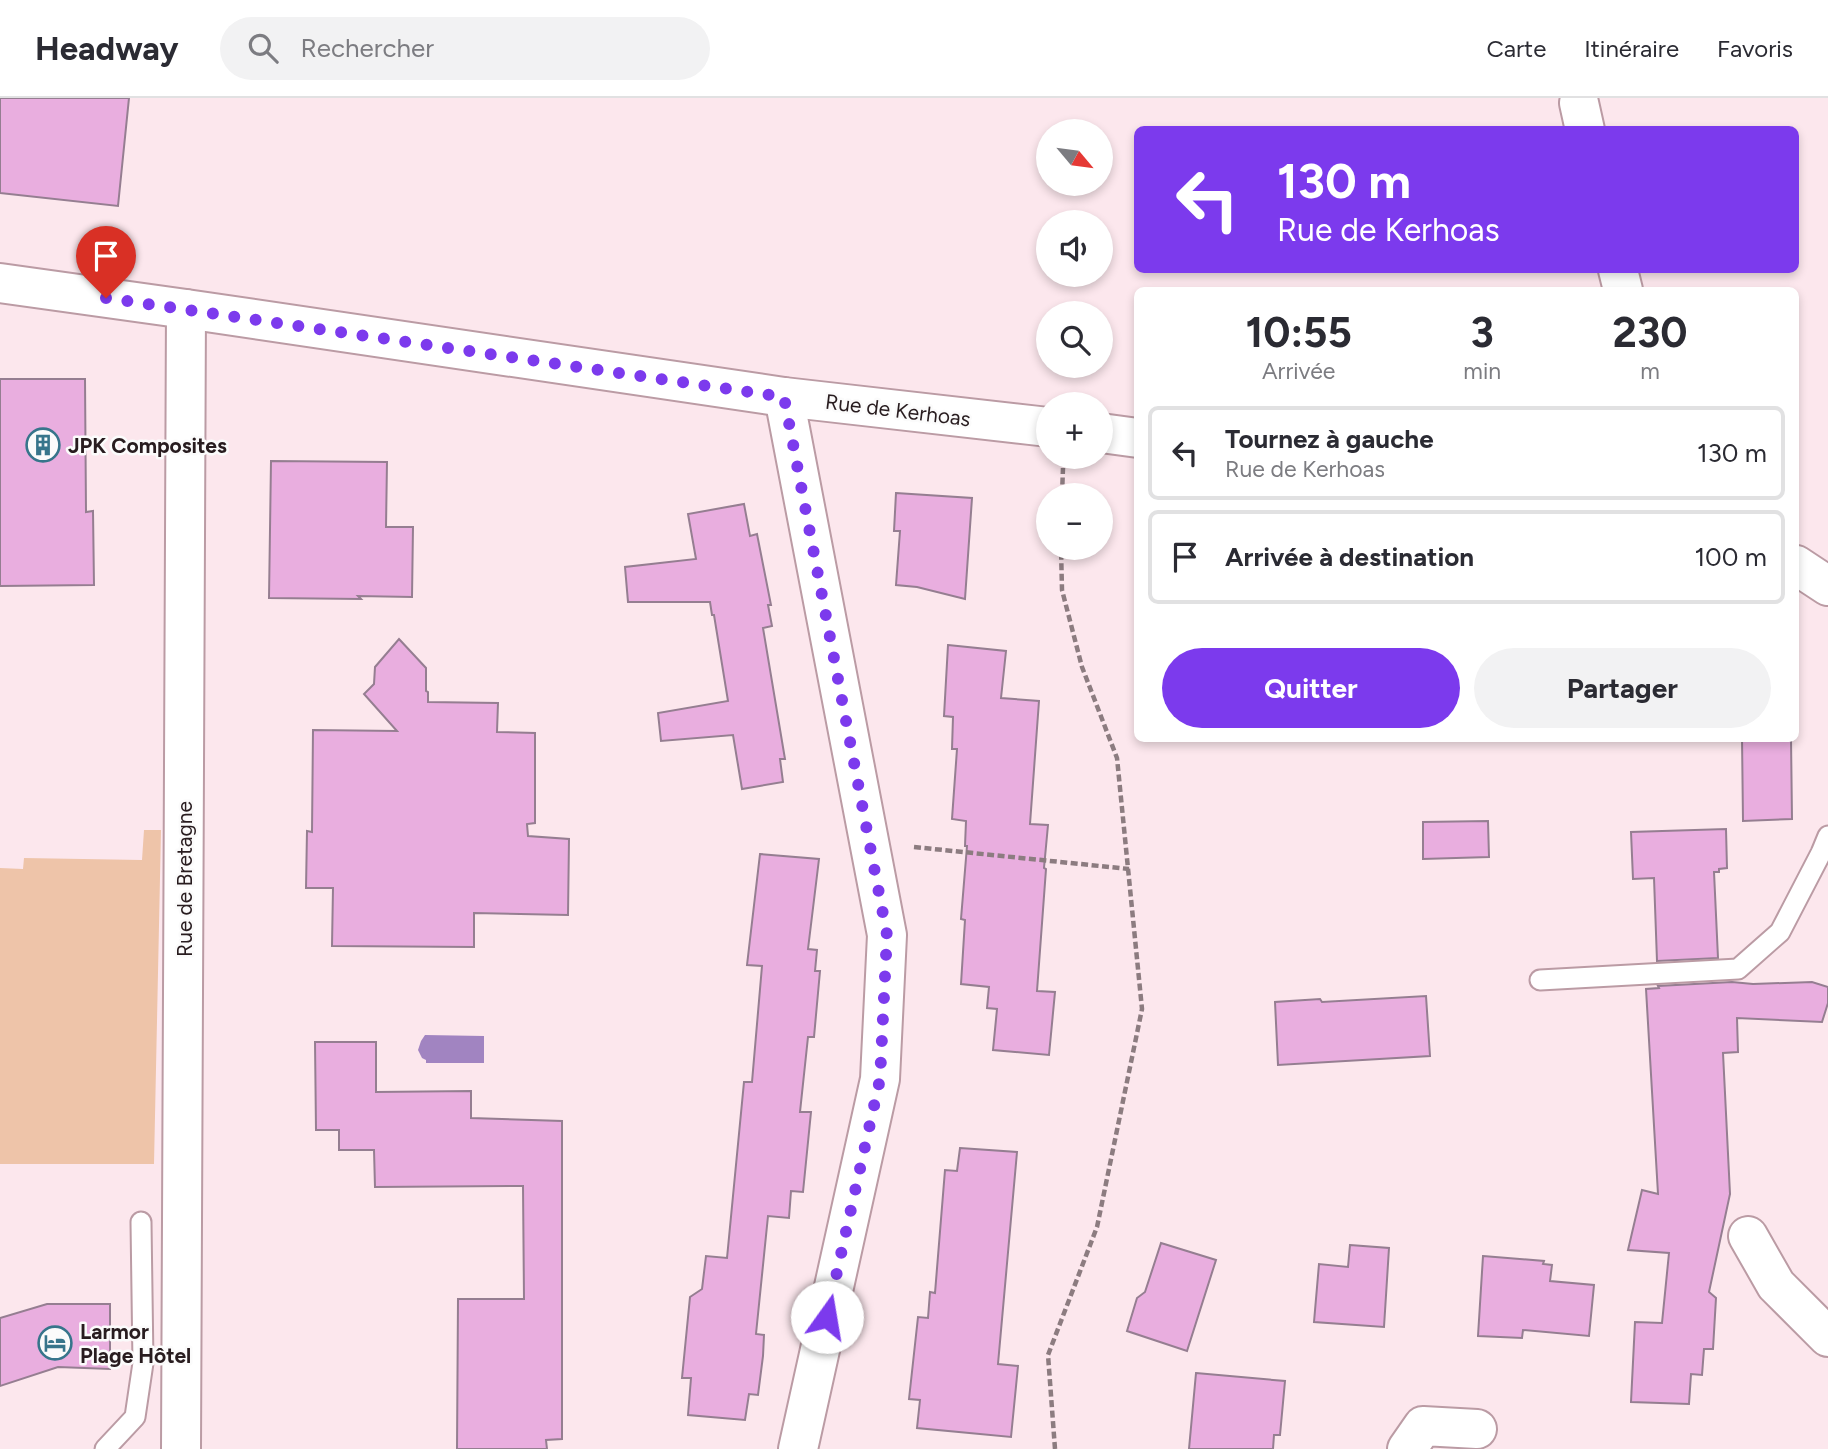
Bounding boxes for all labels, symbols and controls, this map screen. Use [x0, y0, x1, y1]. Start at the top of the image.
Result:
search box [220, 17, 710, 80]
text: Headway [35, 29, 178, 68]
icon: search [244, 29, 282, 67]
text: Rechercher [300, 32, 434, 64]
text: Carte [1486, 34, 1546, 63]
text: Itinéraire [1584, 34, 1679, 63]
text: Favoris [1717, 34, 1793, 63]
north arrow [1036, 119, 1113, 196]
map controls [1036, 119, 1113, 560]
text: 130 m [1277, 151, 1411, 210]
icon: left [1162, 154, 1253, 245]
button: sound [1036, 210, 1113, 287]
text: Rue de Kerhoas [1277, 211, 1500, 249]
pin [76, 226, 136, 298]
icon: arrive [87, 237, 125, 275]
button: search [1036, 301, 1113, 378]
text: 10:55 [1245, 307, 1352, 358]
text: 3 [1471, 307, 1494, 358]
text: 230 [1613, 307, 1687, 358]
text: Arrivée [1262, 357, 1335, 385]
text: min [1463, 357, 1501, 385]
text: m [1640, 357, 1660, 385]
street label: Rue de Kerhoas [824, 389, 972, 431]
button: + [1036, 392, 1113, 469]
text: Tournez à gauche [1225, 423, 1434, 455]
building icon: JPK Composites [24, 426, 62, 464]
place label: JPK Composites [68, 433, 227, 458]
icon: left [1166, 434, 1204, 472]
text: 130 m [1697, 437, 1767, 469]
text: Rue de Kerhoas [1225, 455, 1385, 483]
button: − [1036, 483, 1113, 560]
icon: arrive [1166, 538, 1204, 576]
text: Arrivée à destination [1225, 541, 1474, 573]
text: 100 m [1694, 541, 1767, 573]
button: Quitter [1162, 648, 1460, 728]
button: Partager [1474, 648, 1771, 728]
street label: Rue de Bretagne [172, 801, 197, 957]
position arrow [790, 1280, 864, 1354]
place label: Larmor Plage Hôtel [80, 1319, 191, 1368]
hotel icon: Larmor Plage Hôtel [36, 1324, 74, 1362]

